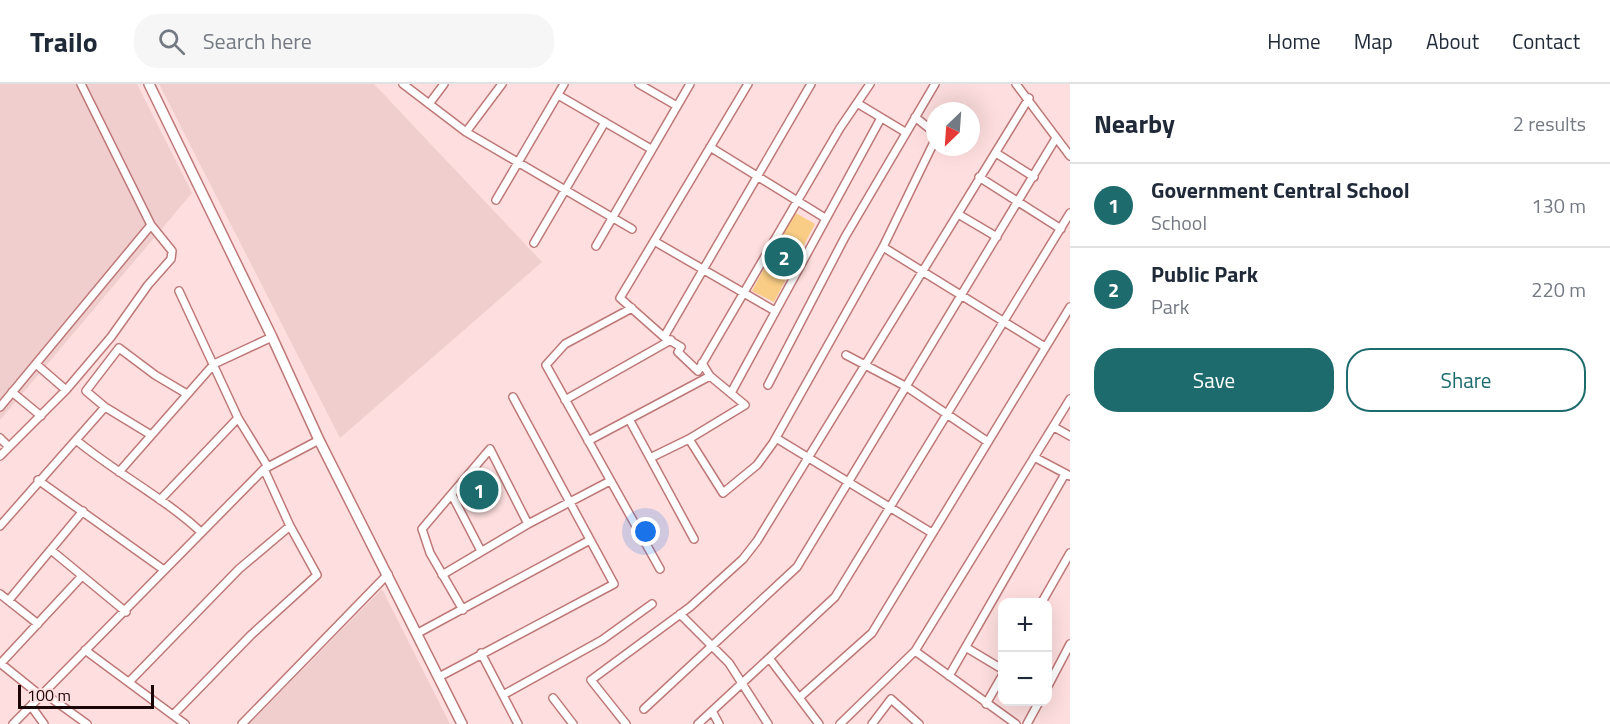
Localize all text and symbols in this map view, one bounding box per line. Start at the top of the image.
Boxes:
search box [134,14,554,68]
text: Trailo [30,20,98,63]
text: Search here [203,24,312,58]
icon: search [155,25,188,58]
text: Home [1267,25,1321,57]
text: Map [1354,25,1393,57]
text: About [1426,25,1479,57]
text: Contact [1512,25,1580,57]
north arrow [926,102,980,156]
text: Nearby [1094,104,1175,143]
text: 2 results [1513,108,1586,139]
text: Government Central School [1151,173,1410,207]
text: 1 [1108,190,1119,221]
text: 130 m [1531,190,1586,221]
text: School [1151,207,1207,238]
pin: 2 [764,234,804,279]
text: Public Park [1151,257,1258,291]
text: 2 [1108,274,1119,305]
text: 220 m [1531,274,1586,305]
text: Park [1151,291,1189,322]
button: Save [1094,348,1334,412]
button: Share [1346,348,1586,412]
pin: 1 [460,468,498,512]
your location [631,517,660,546]
map controls [998,598,1052,706]
button: + [998,598,1052,652]
button: − [998,652,1052,706]
scale bar [18,682,154,710]
text: 100 m [27,683,71,707]

